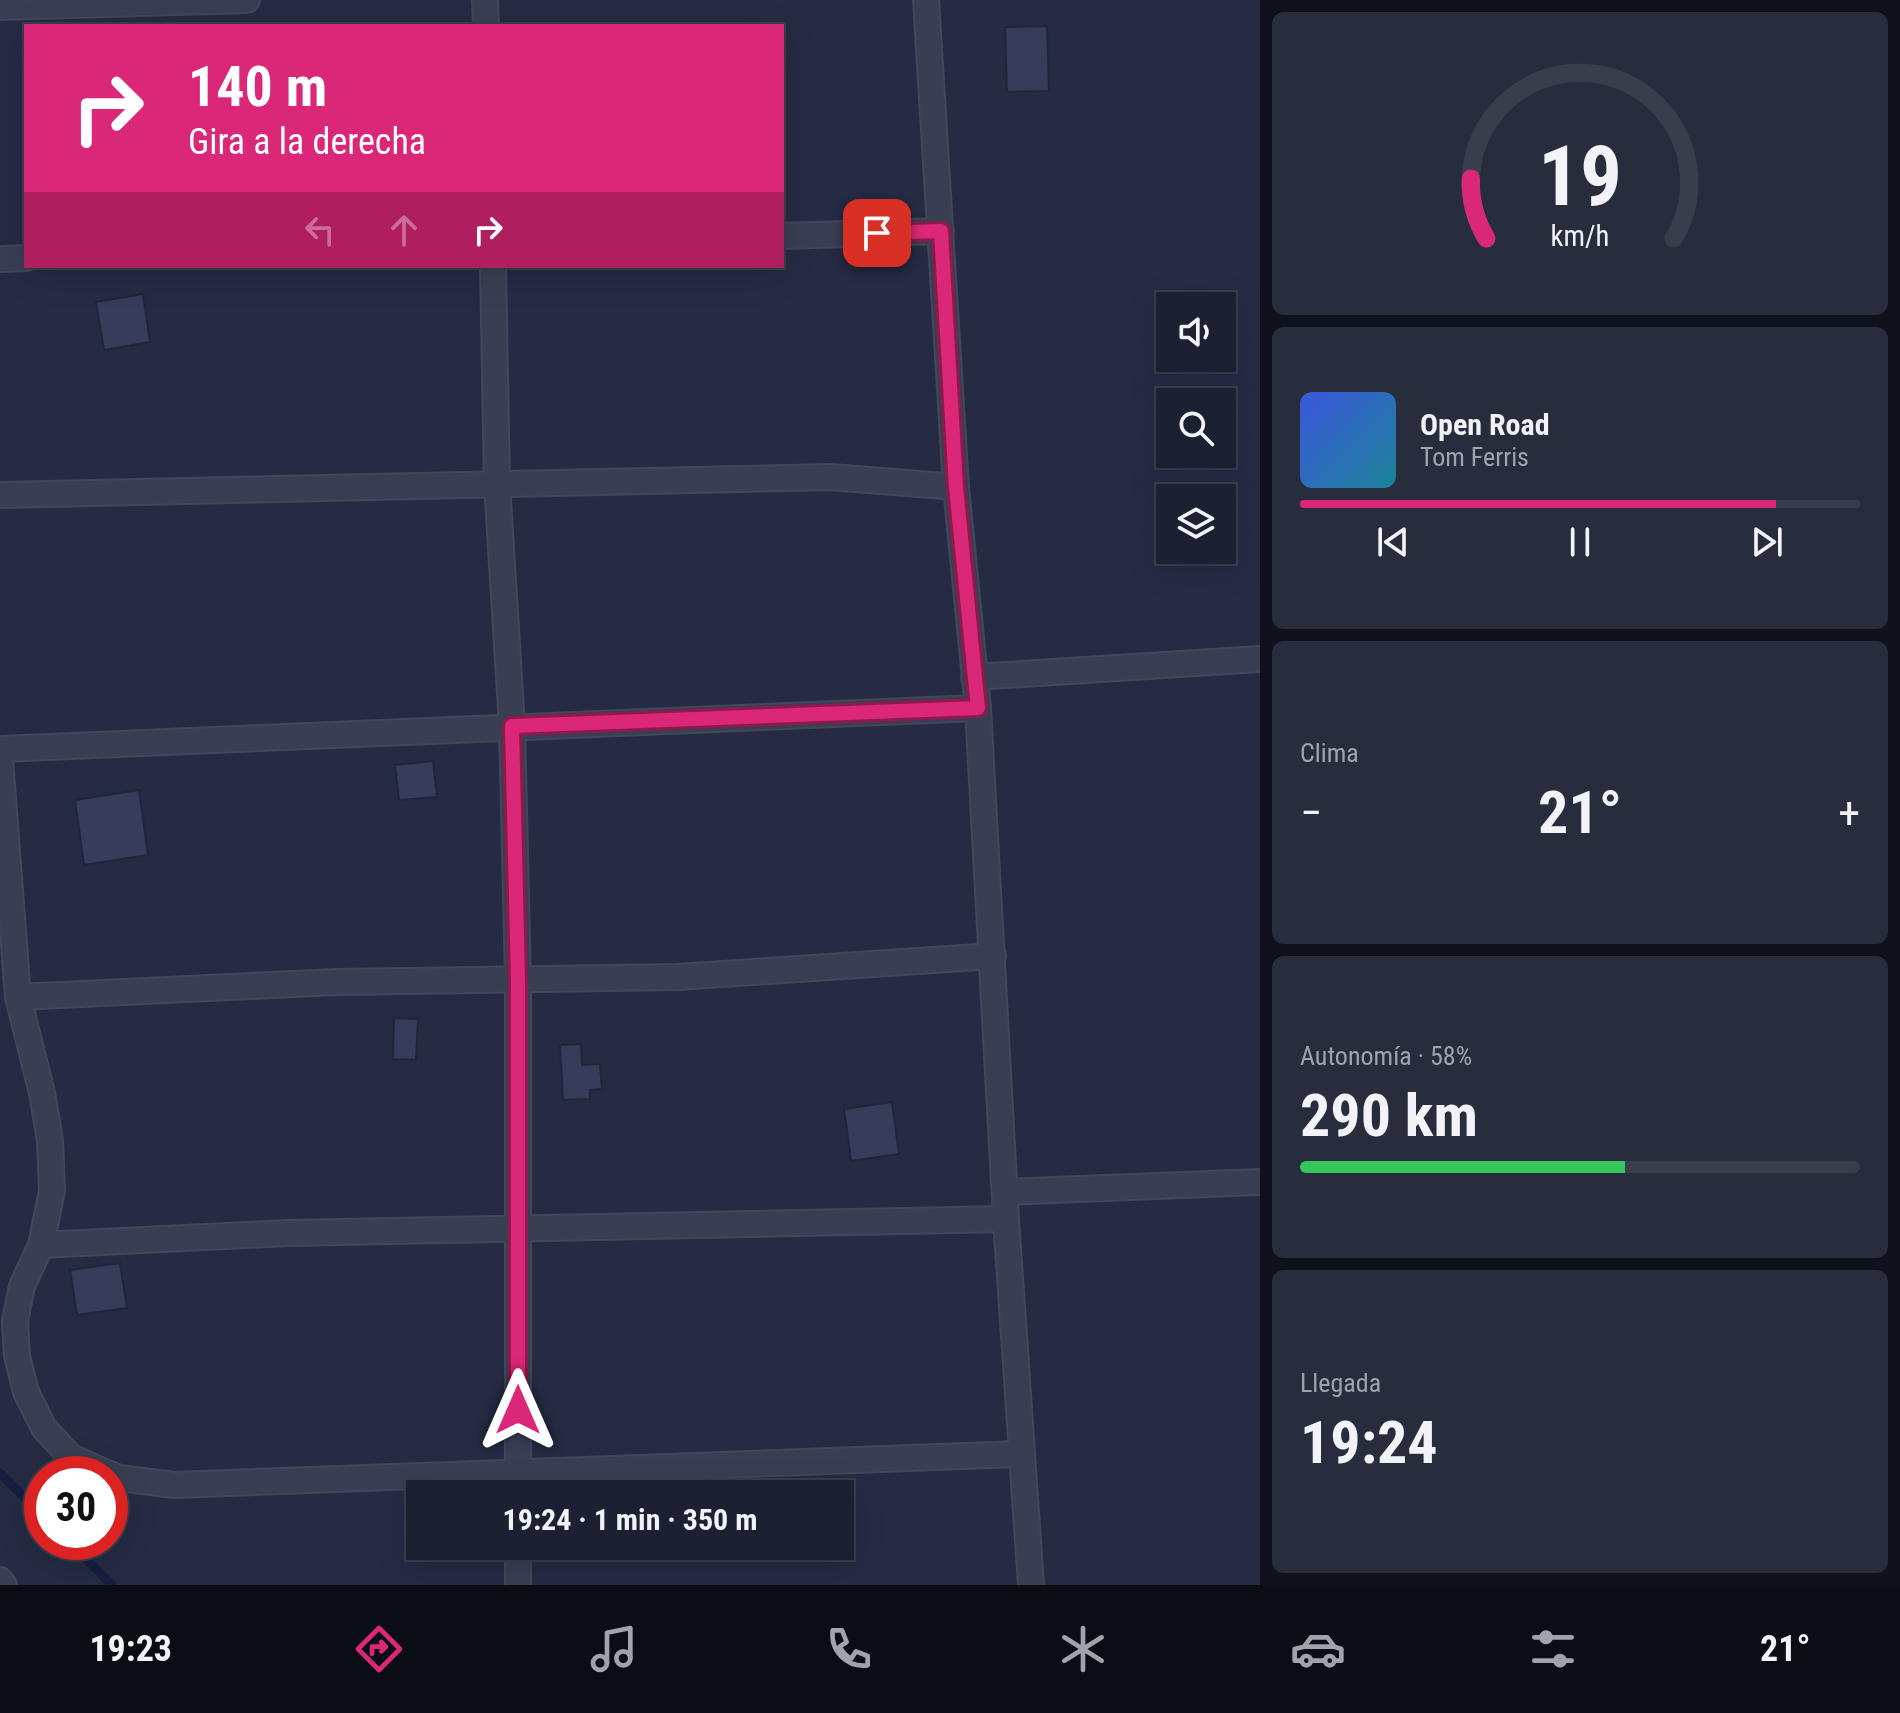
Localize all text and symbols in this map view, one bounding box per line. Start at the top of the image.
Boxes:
text: 140 m [188,54,327,120]
icon: right [56,56,160,160]
text: Gira a la derecha [188,121,426,163]
text: 19 [1538,128,1622,225]
pin [843,199,911,267]
icon: left [298,208,342,252]
icon: ahead [382,208,426,252]
icon: right [466,208,510,252]
icon: arrive [855,211,899,255]
text: km/h [1551,219,1609,253]
map controls [1156,292,1236,564]
button: sound [1156,292,1236,372]
button: search [1156,388,1236,468]
text: Open Road [1420,407,1550,442]
text: Tom Ferris [1420,442,1529,472]
button: layers [1156,484,1236,564]
icon: previous [1371,520,1415,564]
icon: pause [1558,520,1602,564]
icon: next [1745,520,1789,564]
text: Clima [1300,738,1359,768]
text: 21° [1538,777,1622,848]
text: − [1300,787,1322,839]
text: + [1838,787,1860,839]
text: Autonomía · 58% [1300,1041,1472,1071]
text: 290 km [1300,1080,1478,1151]
position arrow [476,1368,560,1452]
text: Llegada [1300,1368,1381,1398]
text: 19:24 [1300,1407,1438,1478]
speed limit sign: 30 [24,1456,128,1560]
text: 19:24 · 1 min · 350 m [503,1502,757,1537]
icon: directions [351,1621,407,1677]
icon: music [586,1621,642,1677]
icon: phone [821,1621,877,1677]
icon: climate [1055,1621,1111,1677]
icon: car [1290,1621,1346,1677]
icon: filters [1525,1621,1581,1677]
text: 19:23 [89,1628,172,1670]
text: 21° [1760,1628,1810,1670]

